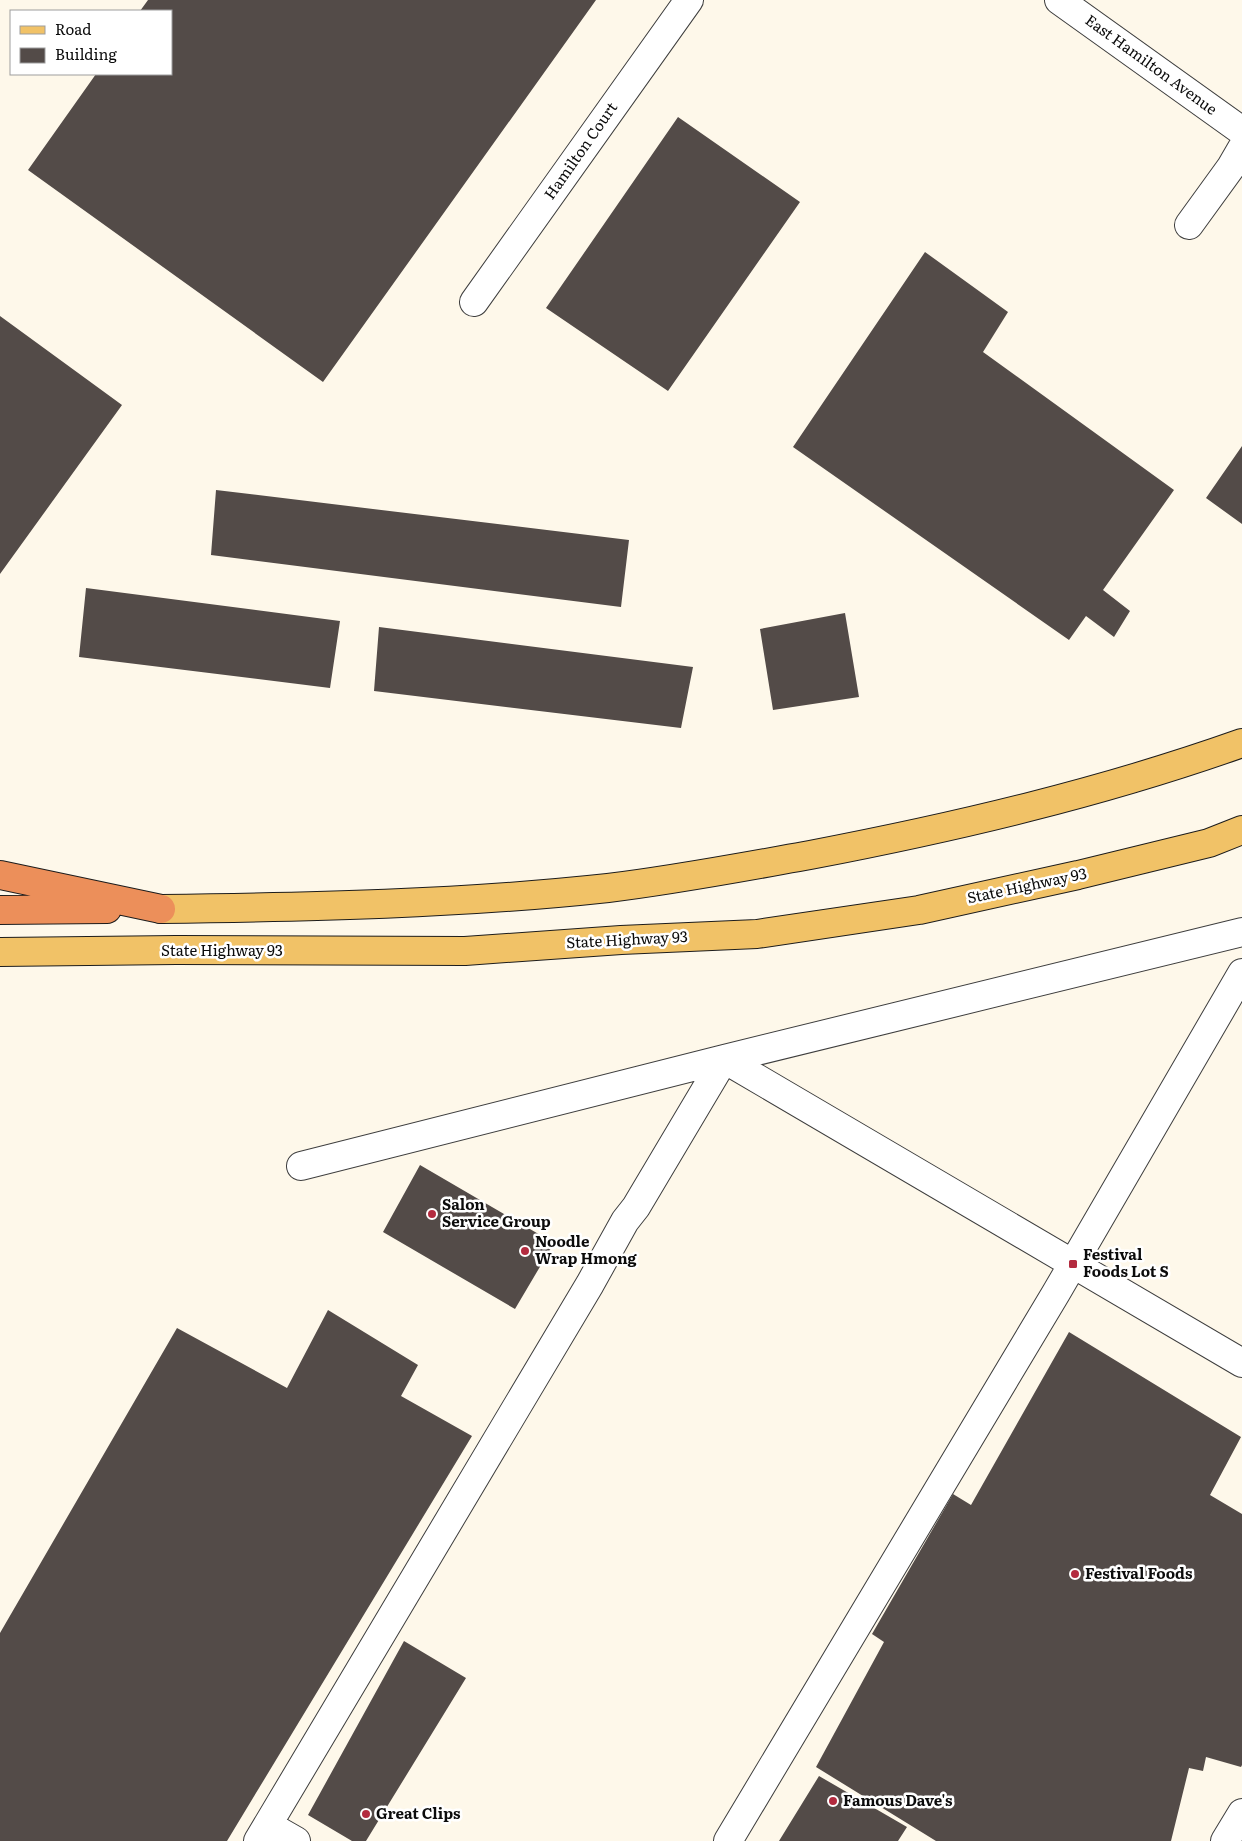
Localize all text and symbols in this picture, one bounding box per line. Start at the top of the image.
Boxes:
street label: East Hamilton Avenue [1081,8,1223,120]
legend [10,10,172,75]
text: Road [55,17,91,40]
text: Building [55,42,117,65]
street label: Hamilton Court [538,97,622,204]
street label: State Highway 93 [965,861,1089,908]
street label: State Highway 93 [565,924,688,953]
street label: State Highway 93 [161,938,283,961]
place label: Salon Service Group [442,1192,551,1232]
marker: Salon Service Group [426,1208,438,1220]
place label: Noodle Wrap Hmong [535,1229,638,1269]
place label: Festival Foods Lot S [1083,1242,1169,1282]
marker: Noodle Wrap Hmong [519,1245,531,1257]
marker: Festival Foods Lot S [1067,1258,1079,1270]
place label: Festival Foods [1085,1561,1193,1584]
marker: Festival Foods [1069,1568,1081,1580]
place label: Famous Dave's [843,1788,953,1811]
marker: Famous Dave's [827,1795,839,1807]
place label: Great Clips [376,1801,461,1824]
marker: Great Clips [360,1808,372,1820]

